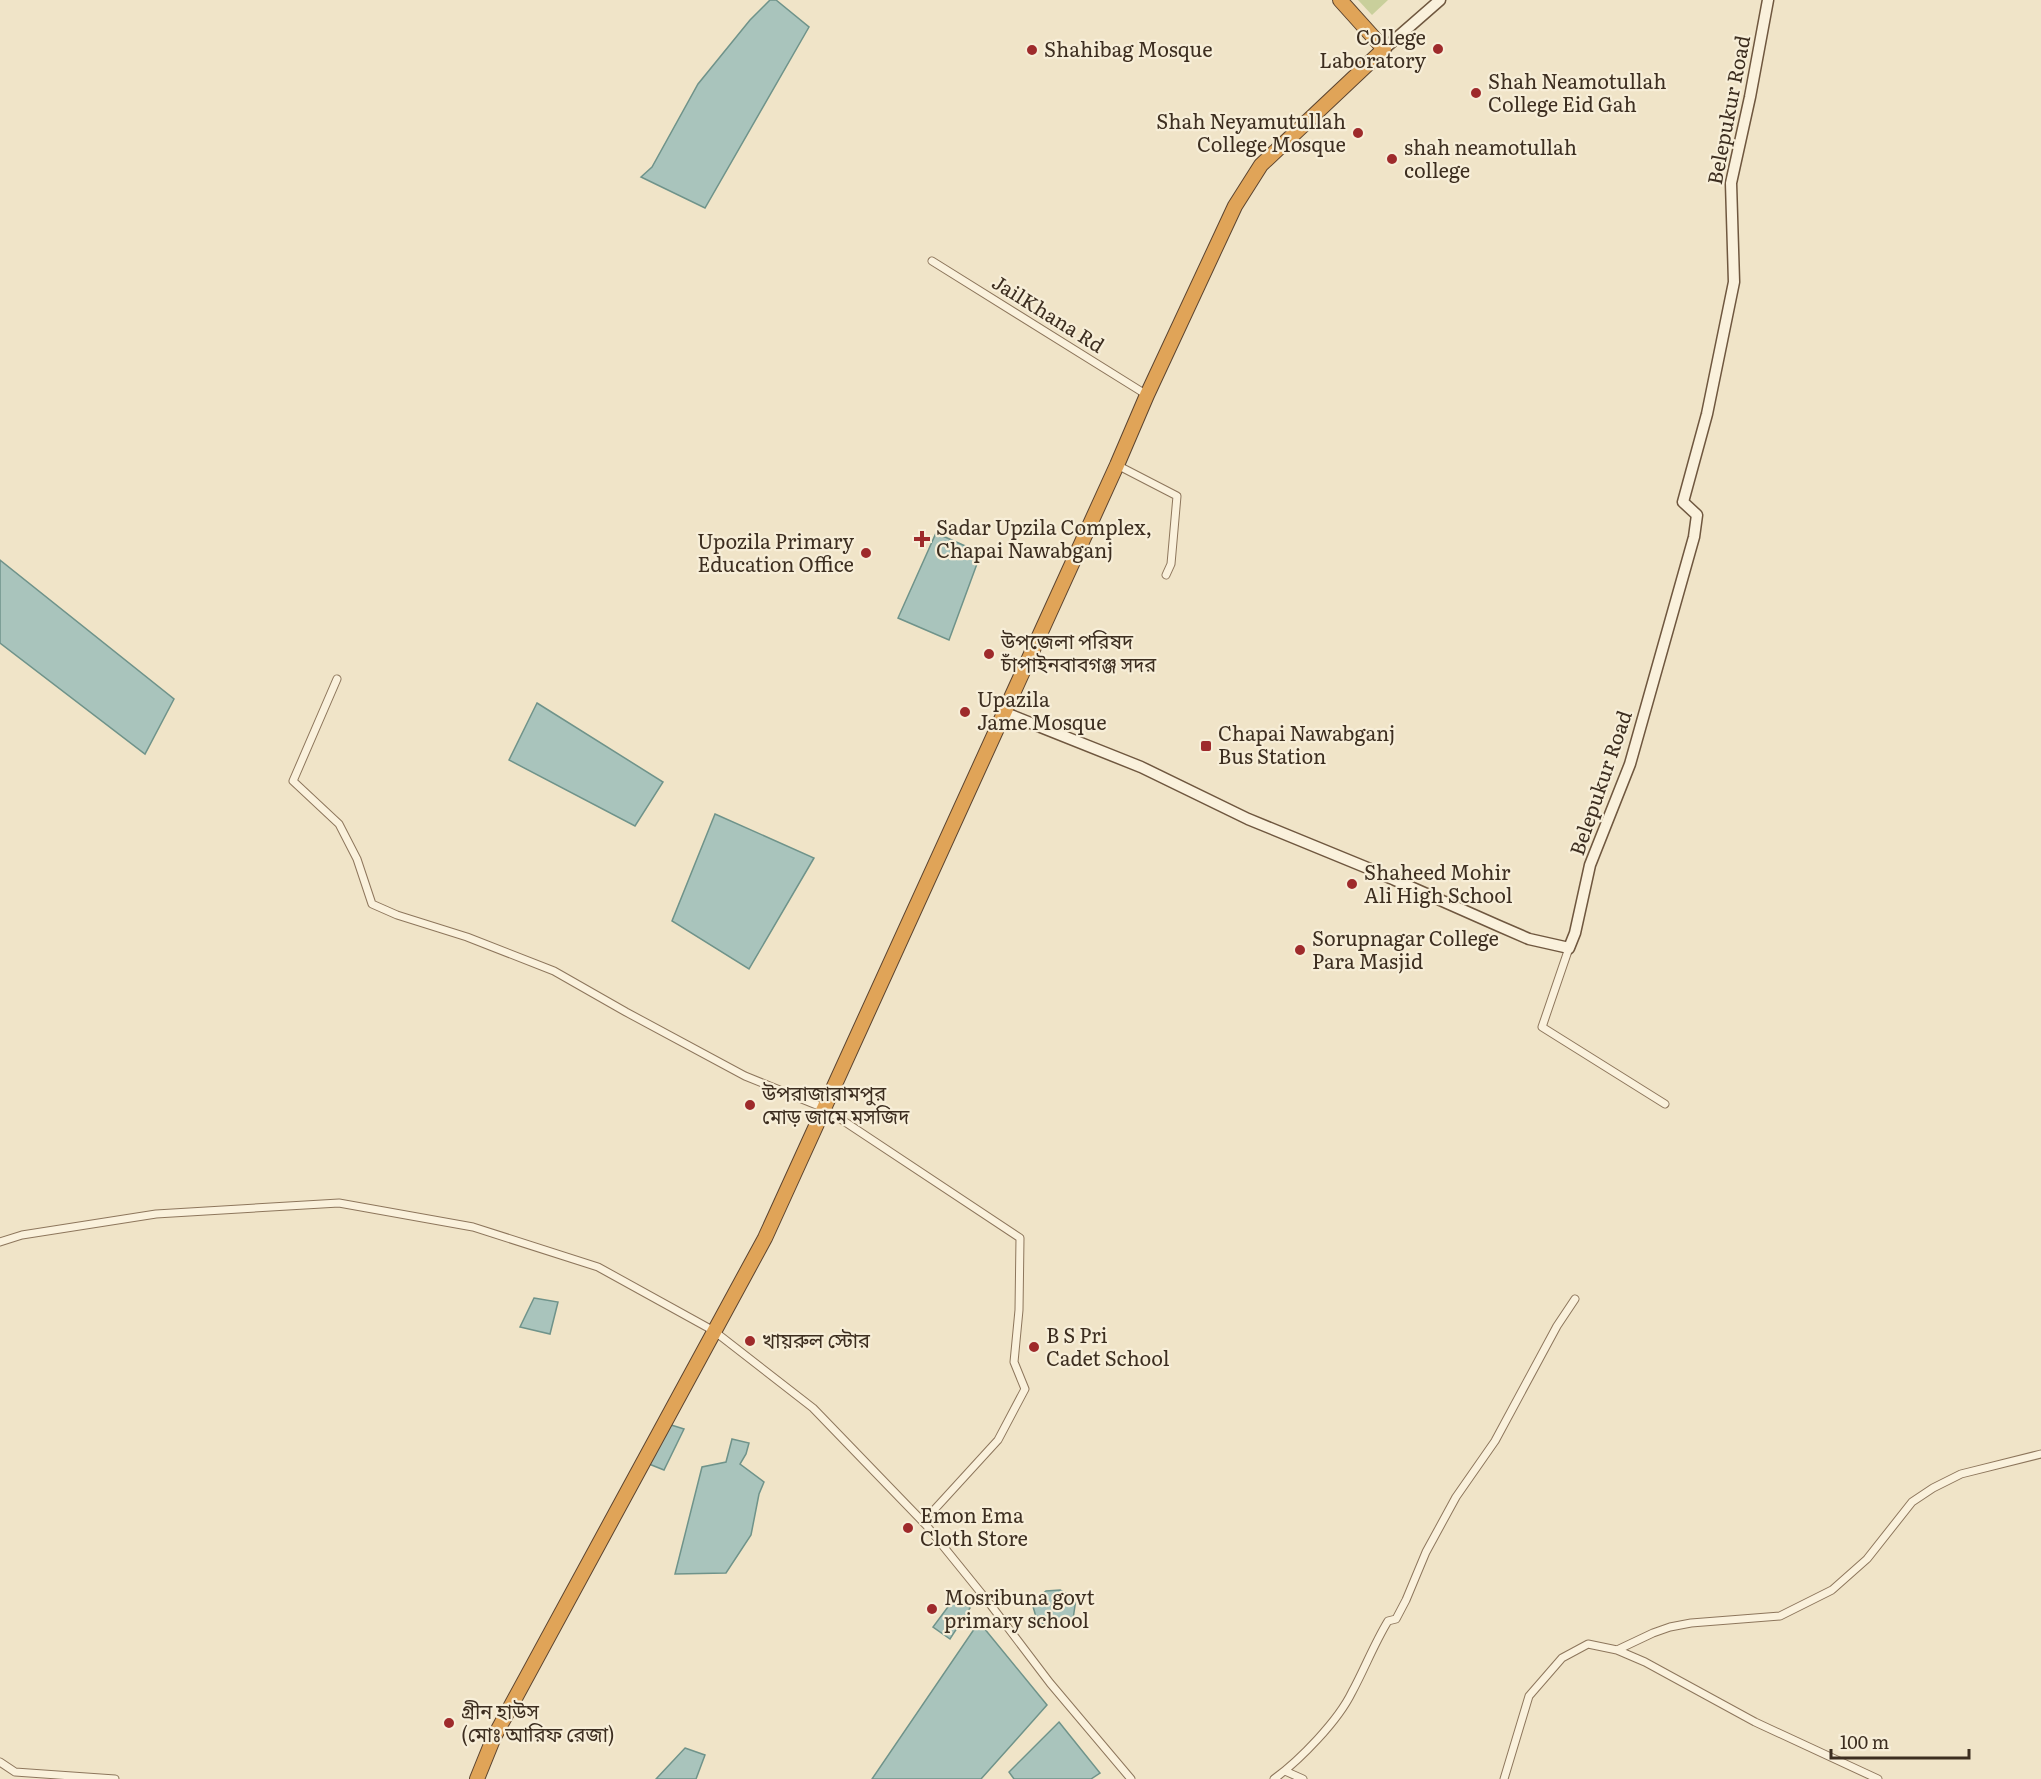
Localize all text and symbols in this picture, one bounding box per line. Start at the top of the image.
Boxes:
place label: College Laboratory [1319,21,1426,74]
street label: Belepukur Road [1698,32,1756,187]
place label: Shahibag Mosque [1044,33,1213,63]
marker: College Laboratory [1431,42,1445,56]
marker: Shahibag Mosque [1025,43,1039,57]
place label: Shah Neamotullah College Eid Gah [1488,65,1667,118]
marker: Shah Neamotullah College Eid Gah [1469,86,1483,100]
place label: Shah Neyamutullah College Mosque [1156,105,1346,158]
marker: Shah Neyamutullah College Mosque [1351,126,1365,140]
place label: shah neamotullah college [1404,131,1577,184]
marker: shah neamotullah college [1385,152,1399,166]
street label: JailKhana Rd [987,266,1111,359]
place label: Sadar Upzila Complex, Chapai Nawabganj [936,511,1152,564]
place label: Upozila Primary Education Office [697,525,854,578]
marker: Sadar Upzila Complex, Chapai Nawabganj [913,530,931,548]
marker: Upozila Primary Education Office [859,546,873,560]
place label: উপজেলা পরিষদ চাঁপাইনবাবগঞ্জ সদর [1000,625,1157,678]
marker: উপজেলা পরিষদ চাঁপাইনবাবগঞ্জ সদর [982,647,996,661]
place label: Upazila Jame Mosque [977,683,1107,736]
marker: Upazila Jame Mosque [958,705,972,719]
street label: Belepukur Road [1560,706,1638,859]
place label: Chapai Nawabganj Bus Station [1218,717,1395,770]
marker: Chapai Nawabganj Bus Station [1199,739,1213,753]
place label: Shaheed Mohir Ali High School [1364,856,1513,909]
marker: Shaheed Mohir Ali High School [1345,877,1359,891]
place label: Sorupnagar College Para Masjid [1312,922,1499,975]
marker: Sorupnagar College Para Masjid [1293,943,1307,957]
place label: উপরাজারামপুর মোড় জামে মসজিদ [761,1077,910,1130]
marker: উপরাজারামপুর মোড় জামে মসজিদ [743,1098,757,1112]
place label: B S Pri Cadet School [1046,1319,1170,1372]
place label: খায়রুল স্টোর [762,1324,871,1354]
marker: খায়রুল স্টোর [743,1334,757,1348]
marker: B S Pri Cadet School [1027,1340,1041,1354]
place label: Emon Ema Cloth Store [920,1499,1028,1552]
marker: Emon Ema Cloth Store [901,1521,915,1535]
place label: Mosribuna govt primary school [944,1581,1095,1634]
marker: Mosribuna govt primary school [925,1602,939,1616]
place label: গ্রীন হাউস (মোঃ আরিফ রেজা) [461,1695,615,1748]
marker: গ্রীন হাউস (মোঃ আরিফ রেজা) [442,1716,456,1730]
scale bar [1831,1722,1969,1760]
text: 100 m [1840,1728,1889,1755]

